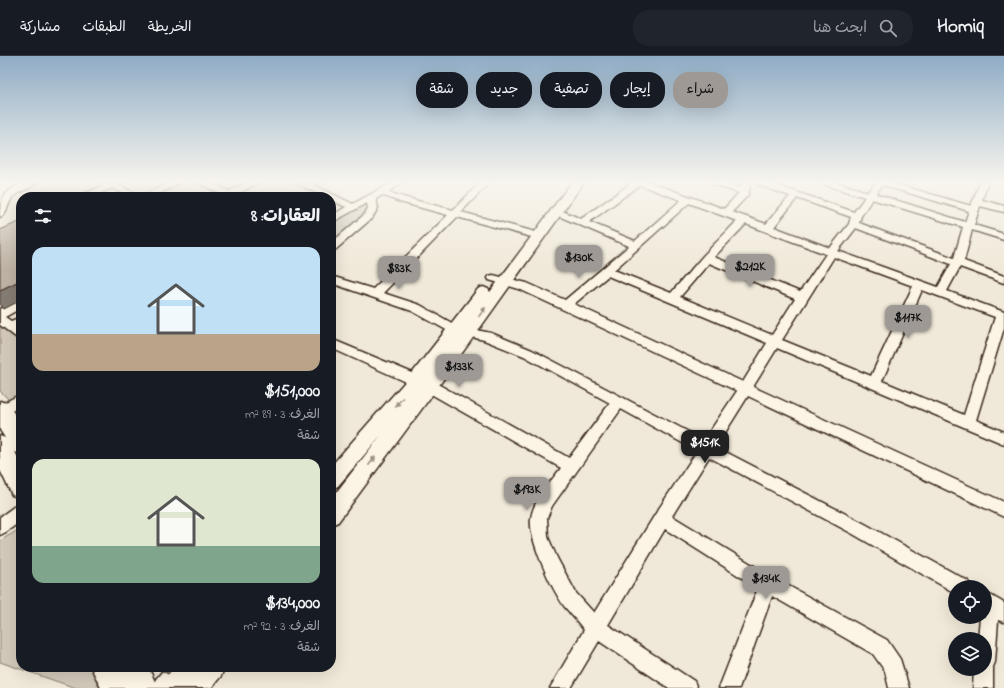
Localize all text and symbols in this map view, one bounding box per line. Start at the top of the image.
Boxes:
search box [633,10,913,46]
text: Homiq [937,14,984,41]
text: مشاركة [20,17,60,38]
text: الطبقات [82,17,126,38]
text: الخريطة [148,17,191,38]
text: ابحث هنا [813,17,867,39]
icon: search [877,17,899,39]
chip: شقة [416,72,468,108]
chip: جديد [476,72,532,108]
chip: تصفية [540,72,602,108]
chip: إيجار [610,72,665,108]
chip: شراء [673,72,728,108]
text: العقارات: 8 [251,204,320,229]
icon: filters [32,205,54,227]
pin: $130K [551,245,607,279]
text: $130K [564,248,594,267]
pin: $212K [722,254,778,288]
pin: $83K [375,256,423,290]
text: $212K [734,257,766,276]
text: $83K [387,259,411,278]
icon: home [140,273,212,345]
pin: $117K [880,305,936,339]
one-way arrow [478,307,486,317]
text: $117K [894,308,922,327]
pin: $133K [431,354,487,388]
text: $133K [444,357,474,376]
text: $151,000 [264,379,320,404]
one-way arrow [394,396,403,407]
text: الغرف: 3 · 89 m² [245,405,320,424]
text: شقة [297,426,320,445]
pin: $151K [677,430,733,464]
text: $151K [690,433,720,452]
one-way arrow [368,456,376,467]
pin: $193K [499,477,555,511]
text: $193K [513,480,541,499]
icon: home [140,485,212,557]
pin: $134K [738,566,794,600]
text: $134K [751,569,781,588]
map controls [948,580,992,676]
button: locate [948,580,992,624]
text: $134,000 [265,591,320,616]
text: الغرف: 3 · 92 m² [243,617,320,636]
button: layers [948,632,992,676]
text: شقة [297,638,320,657]

